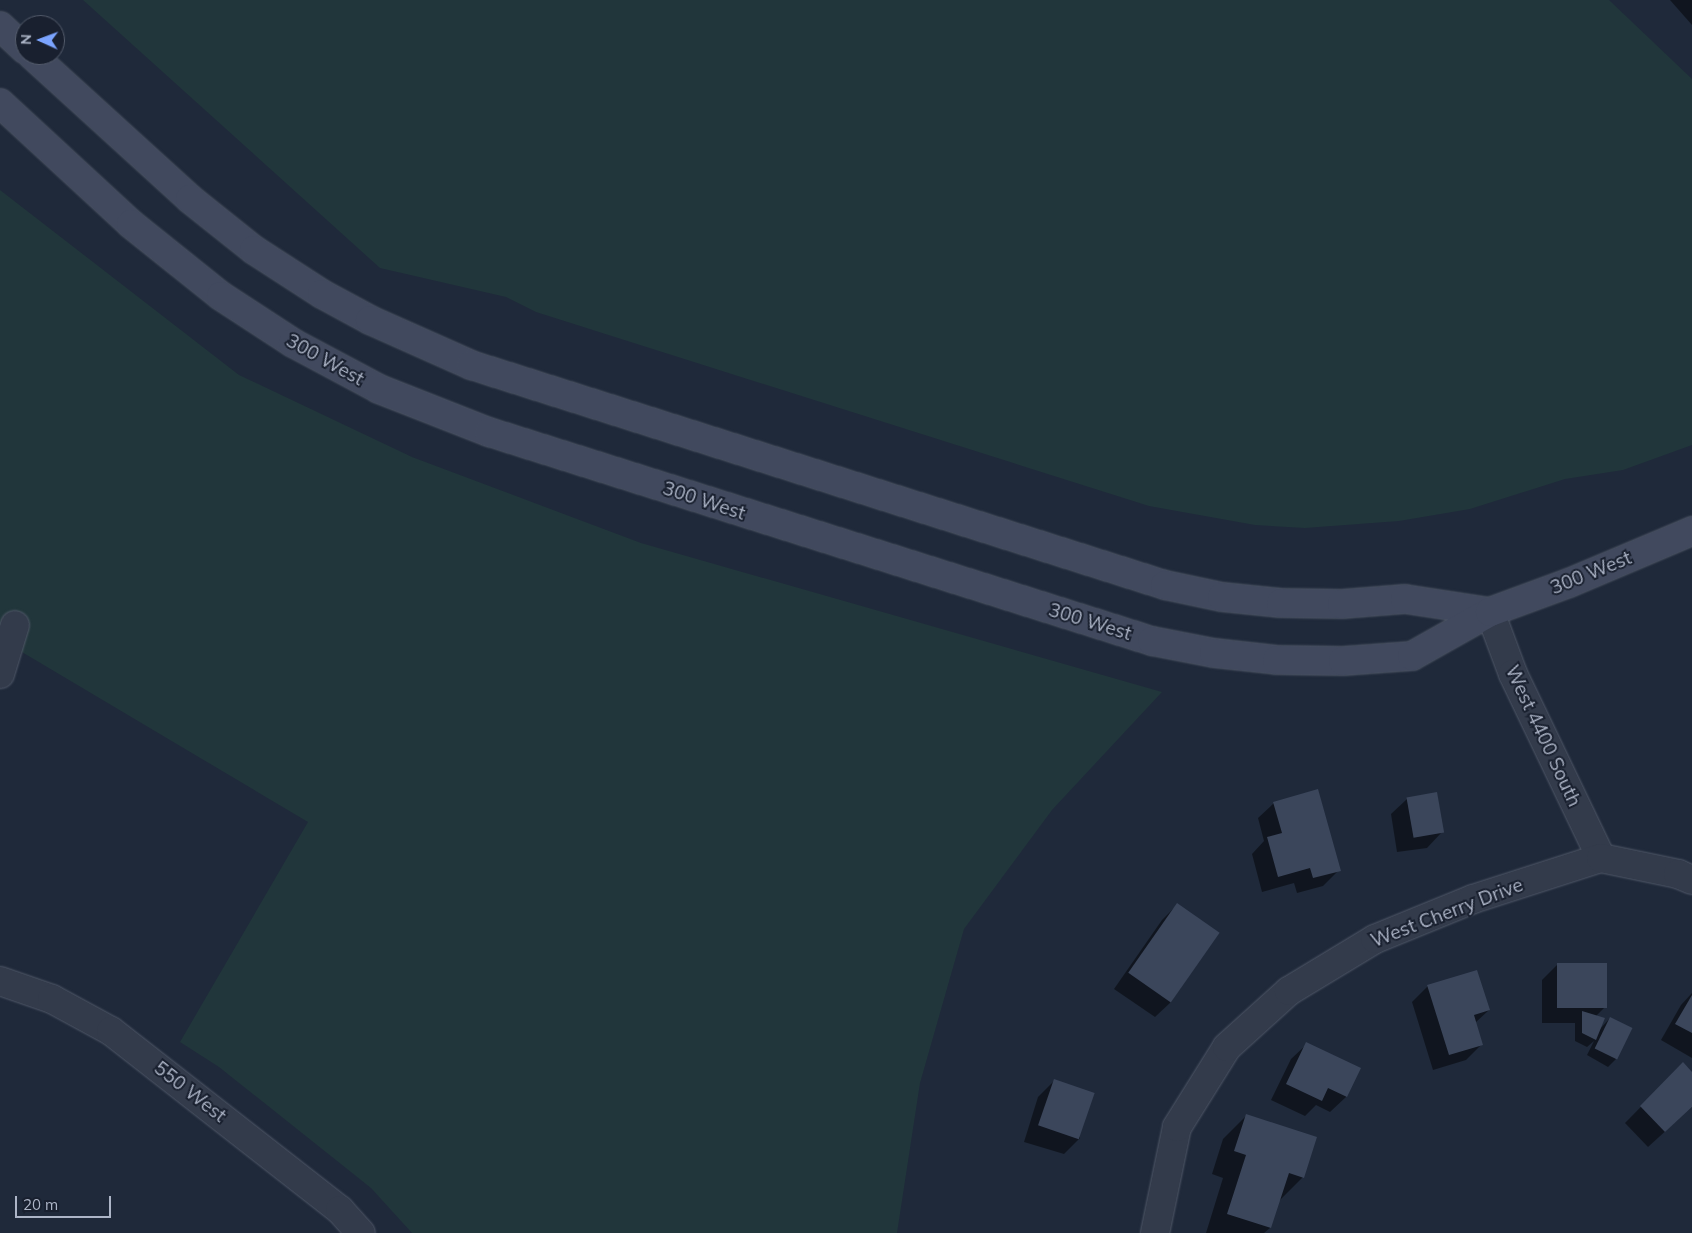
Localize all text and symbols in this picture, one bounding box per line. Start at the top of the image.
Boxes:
north arrow [15,15,65,65]
text: N [17,34,35,45]
street label: 300 West [282,329,368,391]
street label: 300 West [660,477,748,525]
street label: 300 West [1547,546,1635,600]
street label: 300 West [1046,599,1134,645]
street label: West 4400 South [1500,662,1586,810]
street label: West Cherry Drive [1368,873,1526,953]
street label: 550 West [149,1057,231,1127]
scale bar [18,1186,114,1218]
text: 20 m [23,1195,58,1214]

